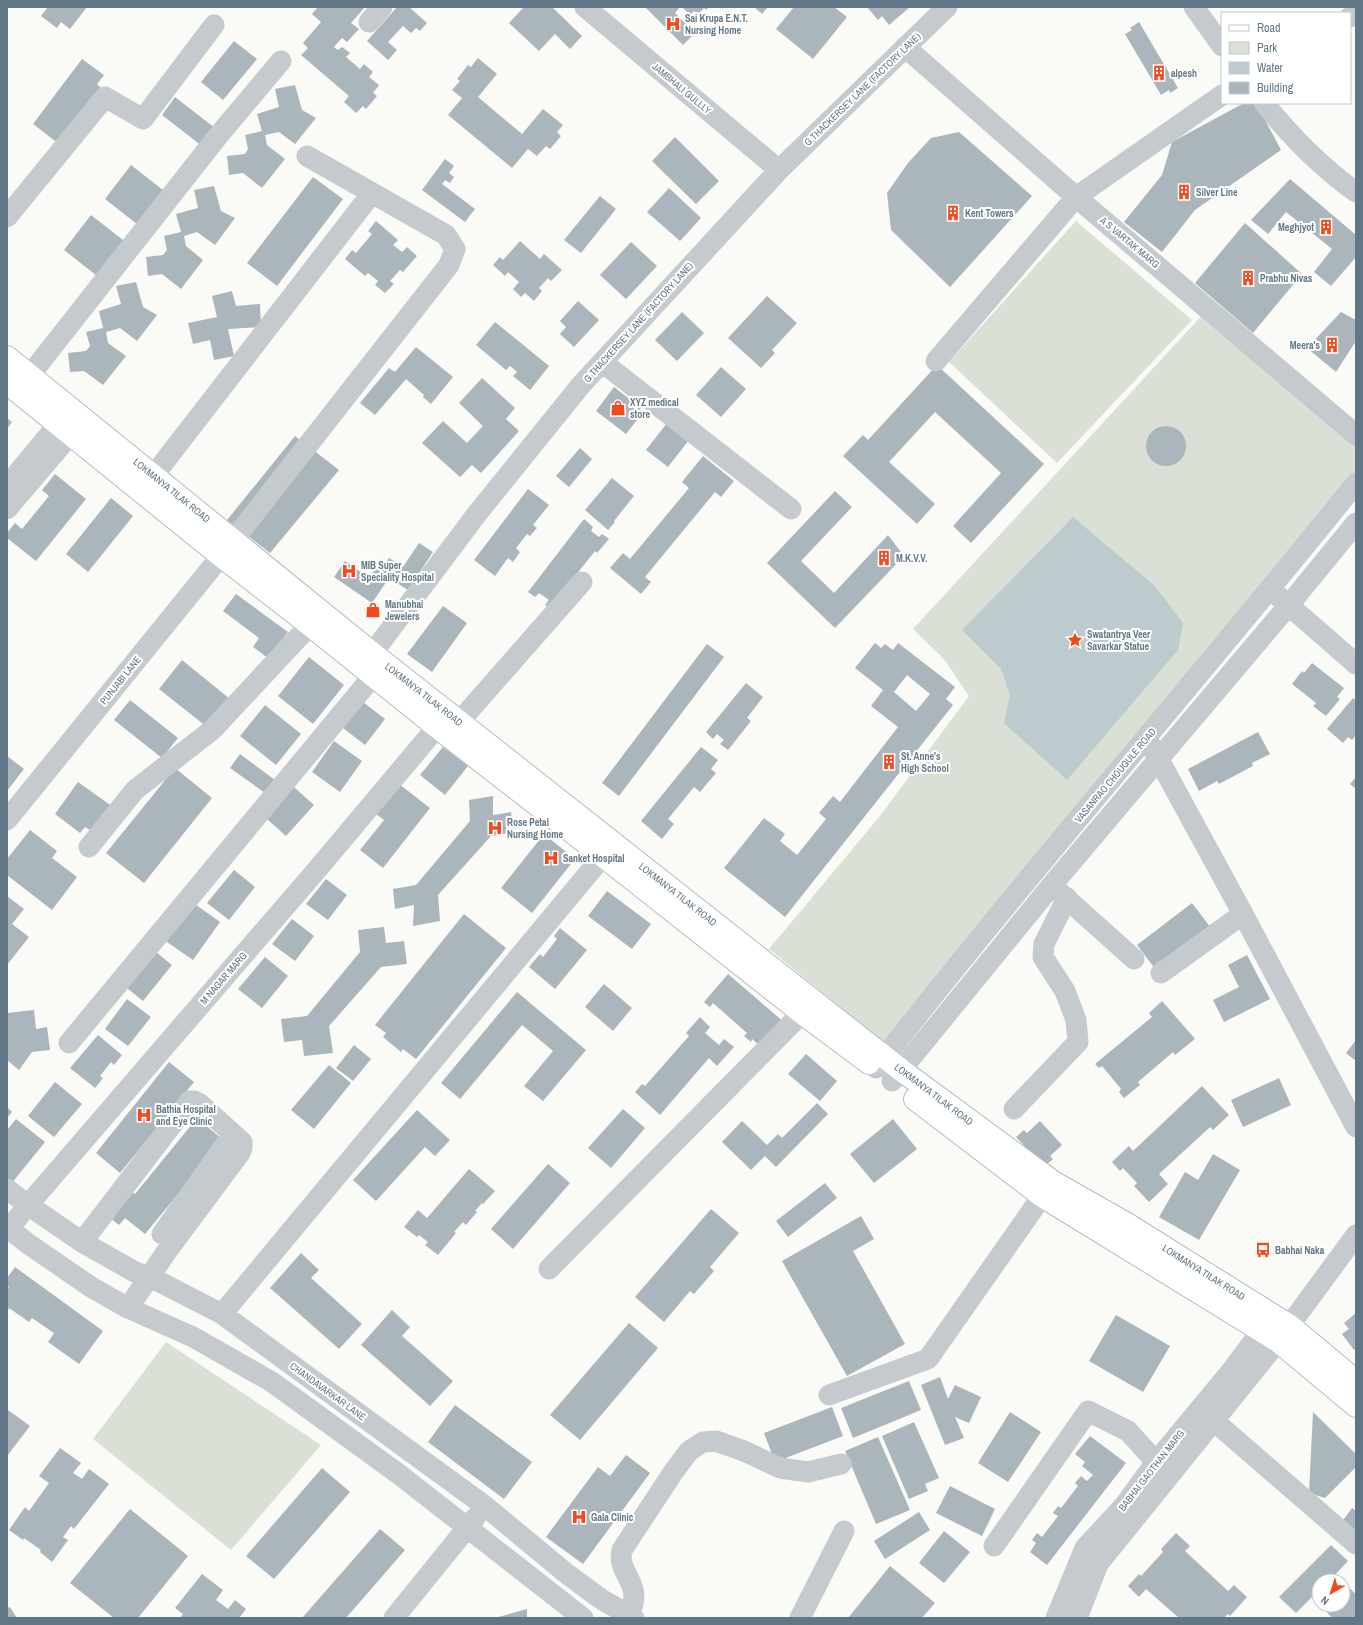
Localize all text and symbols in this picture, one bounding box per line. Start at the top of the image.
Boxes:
place label: Sai Krupa E.N.T. Nursing Home [685,12,748,37]
legend [1221,12,1351,104]
hospital icon: Sai Krupa E.N.T. Nursing Home [664,15,682,33]
text: Road [1257,20,1281,36]
street label: G THACKERSEY LANE (FACTORY LANE) [801,30,924,149]
text: Park [1257,40,1277,56]
street label: JAMBHALI GULLLY [649,60,714,117]
text: Water [1257,60,1284,76]
building icon: alpesh [1150,64,1168,82]
place label: alpesh [1171,67,1197,80]
text: Building [1257,80,1294,96]
building icon: Silver Line [1175,183,1193,201]
place label: Silver Line [1196,186,1238,199]
building icon: Kent Towers [944,204,962,222]
place label: Kent Towers [965,207,1014,220]
street label: A S VARTAK MARG [1097,213,1162,271]
building icon: Meghjyot [1317,218,1335,236]
place label: Meghjyot [1278,221,1314,234]
street label: G THACKERSEY LANE (FACTORY LANE) [581,259,696,385]
building icon: Prabhu Nivas [1239,269,1257,287]
place label: Prabhu Nivas [1260,272,1313,285]
building icon: Meera's [1323,336,1341,354]
place label: Meera's [1290,339,1320,352]
place label: XYZ medical store [630,396,679,421]
shop icon: XYZ medical store [609,399,627,417]
street label: LOKMANYA TILAK ROAD [131,455,213,526]
building icon: M.K.V.V. [875,549,893,567]
place label: M.K.V.V. [896,552,927,565]
place label: MIB Super Speciality Hospital [361,559,434,584]
hospital icon: MIB Super Speciality Hospital [340,562,358,580]
place label: Manubhai Jewelers [385,598,423,623]
shop icon: Manubhai Jewelers [364,601,382,619]
place label: Swatantrya Veer Savarkar Statue [1087,628,1151,653]
place icon: Swatantrya Veer Savarkar Statue [1066,631,1084,649]
street label: PUNJABI LANE [97,654,144,707]
street label: LOKMANYA TILAK ROAD [382,660,465,729]
street label: VASANRAO CHOUGULE ROAD [1072,725,1159,825]
place label: St. Anne's High School [901,750,949,775]
building icon: St. Anne's High School [880,753,898,771]
place label: Rose Petal Nursing Home [507,816,563,841]
hospital icon: Rose Petal Nursing Home [486,819,504,837]
hospital icon: Sanket Hospital [542,849,560,867]
place label: Sanket Hospital [563,852,625,865]
street label: LOKMANYA TILAK ROAD [636,860,719,929]
street label: M NAGAR MARG [197,949,250,1007]
street label: LOKMANYA TILAK ROAD [892,1060,976,1128]
place label: Bathia Hospital and Eye Clinic [156,1103,216,1128]
hospital icon: Bathia Hospital and Eye Clinic [135,1106,153,1124]
bus stop icon: Babhai Naka [1254,1241,1272,1259]
street label: LOKMANYA TILAK ROAD [1160,1242,1248,1303]
place label: Babhai Naka [1275,1244,1325,1257]
street label: CHANDAVARKAR LANE [287,1359,368,1423]
street label: BABHAI GAOTHAN MARG [1116,1427,1187,1514]
hospital icon: Gala Clinic [570,1508,588,1526]
place label: Gala Clinic [591,1511,634,1524]
north arrow [1311,1573,1351,1613]
text: N [1318,1593,1332,1608]

